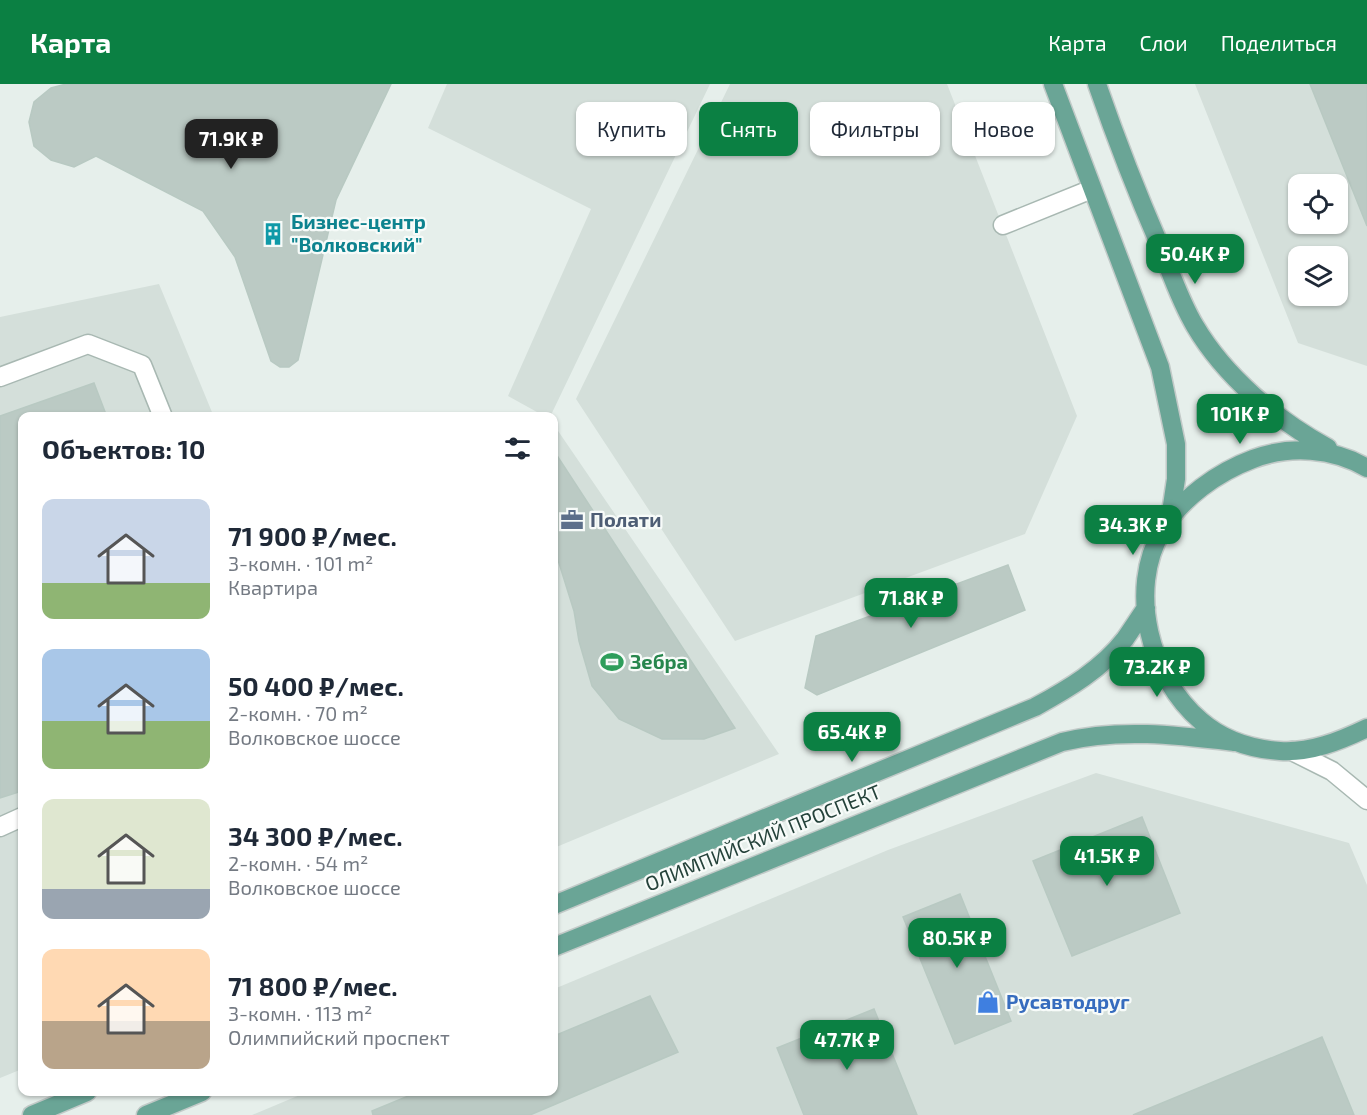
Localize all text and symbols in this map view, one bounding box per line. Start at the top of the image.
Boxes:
text: Карта [30,25,111,59]
text: Карта [1048,30,1107,55]
text: Слои [1140,30,1188,55]
text: Поделиться [1221,30,1337,55]
chip: Купить [576,102,687,156]
chip: Снять [699,102,798,156]
chip: Фильтры [810,102,940,156]
chip: Новое [952,102,1055,156]
pin: 71.9K ₽ [176,119,286,170]
text: 71.9K ₽ [199,126,263,150]
map controls [1288,174,1348,306]
button: locate [1288,174,1348,234]
place label: Бизнес-центр "Волковский" [291,209,426,256]
building icon: Бизнес-центр "Волковский" [260,221,286,247]
pin: 50.4K ₽ [1140,234,1250,285]
text: 50.4K ₽ [1160,241,1230,265]
button: layers [1288,246,1348,306]
pin: 101K ₽ [1191,394,1289,445]
text: 101K ₽ [1211,401,1269,425]
icon: filters [501,432,534,465]
text: Объектов: 10 [42,433,205,464]
pin: 34.3K ₽ [1078,505,1188,556]
office icon: Полати [559,507,585,533]
place label: Полати [590,507,661,531]
text: 34.3K ₽ [1099,512,1167,536]
text: 71 900 ₽/мес. [228,520,397,551]
icon: home [90,523,162,595]
text: 3-комн. · 101 m² [228,551,373,575]
text: Квартира [228,575,318,599]
pin: 71.8K ₽ [856,578,966,629]
text: 71.8K ₽ [878,585,944,609]
pin: 73.2K ₽ [1102,647,1212,698]
sports icon: Зебра [599,649,625,675]
place label: Зебра [630,649,688,673]
text: 73.2K ₽ [1123,654,1191,678]
text: 50 400 ₽/мес. [228,670,404,701]
icon: home [90,673,162,745]
text: 2-комн. · 70 m² [228,701,368,725]
pin: 65.4K ₽ [797,712,907,763]
text: 65.4K ₽ [818,719,887,743]
text: Волковское шоссе [228,725,401,749]
street label: ОЛИМПИЙСКИЙ ПРОСПЕКТ [641,779,884,895]
text: 34 300 ₽/мес. [228,820,403,851]
icon: home [90,823,162,895]
pin: 41.5K ₽ [1052,836,1162,887]
text: 41.5K ₽ [1074,843,1140,867]
text: 2-комн. · 54 m² [228,851,368,875]
text: Волковское шоссе [228,875,401,899]
pin: 80.5K ₽ [902,918,1012,969]
text: 80.5K ₽ [922,925,992,949]
text: 71 800 ₽/мес. [228,970,398,1001]
icon: home [90,973,162,1045]
shop icon: Русавтодруг [975,989,1001,1015]
place label: Русавтодруг [1006,989,1130,1013]
text: 3-комн. · 113 m² [228,1001,372,1025]
pin: 47.7K ₽ [792,1020,902,1071]
text: Олимпийский проспект [228,1025,450,1049]
text: 47.7K ₽ [814,1027,880,1051]

